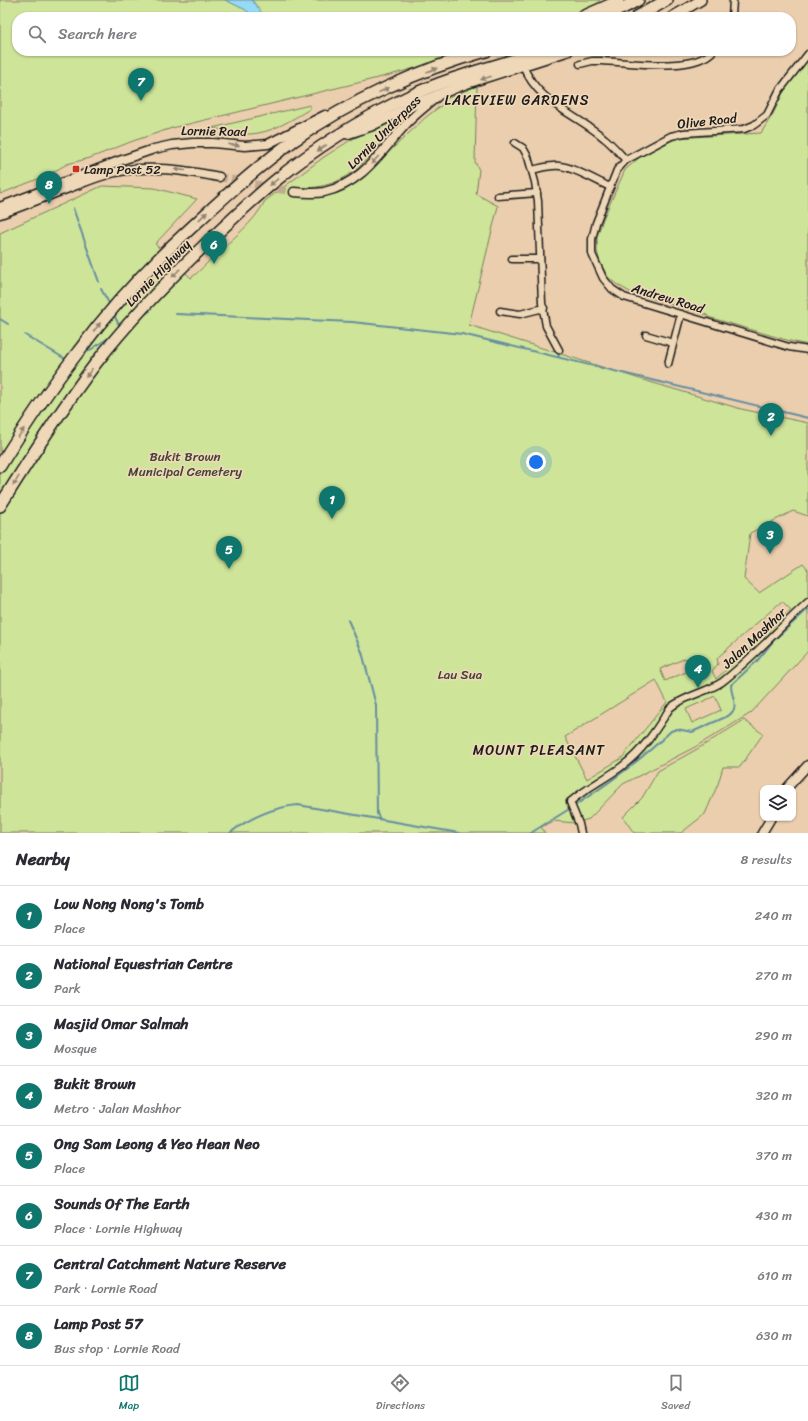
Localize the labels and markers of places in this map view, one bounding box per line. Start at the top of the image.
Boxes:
pin: 7 [128,68,154,101]
place label: Lamp Post 52 [84,158,161,181]
marker: Lamp Post 52 [71,164,81,174]
pin: 8 [36,171,62,204]
pin: 6 [201,231,227,264]
pin: 2 [758,403,784,436]
pin: 1 [319,486,345,519]
pin: 3 [757,521,783,554]
pin: 5 [216,536,242,569]
pin: 4 [685,655,711,688]

